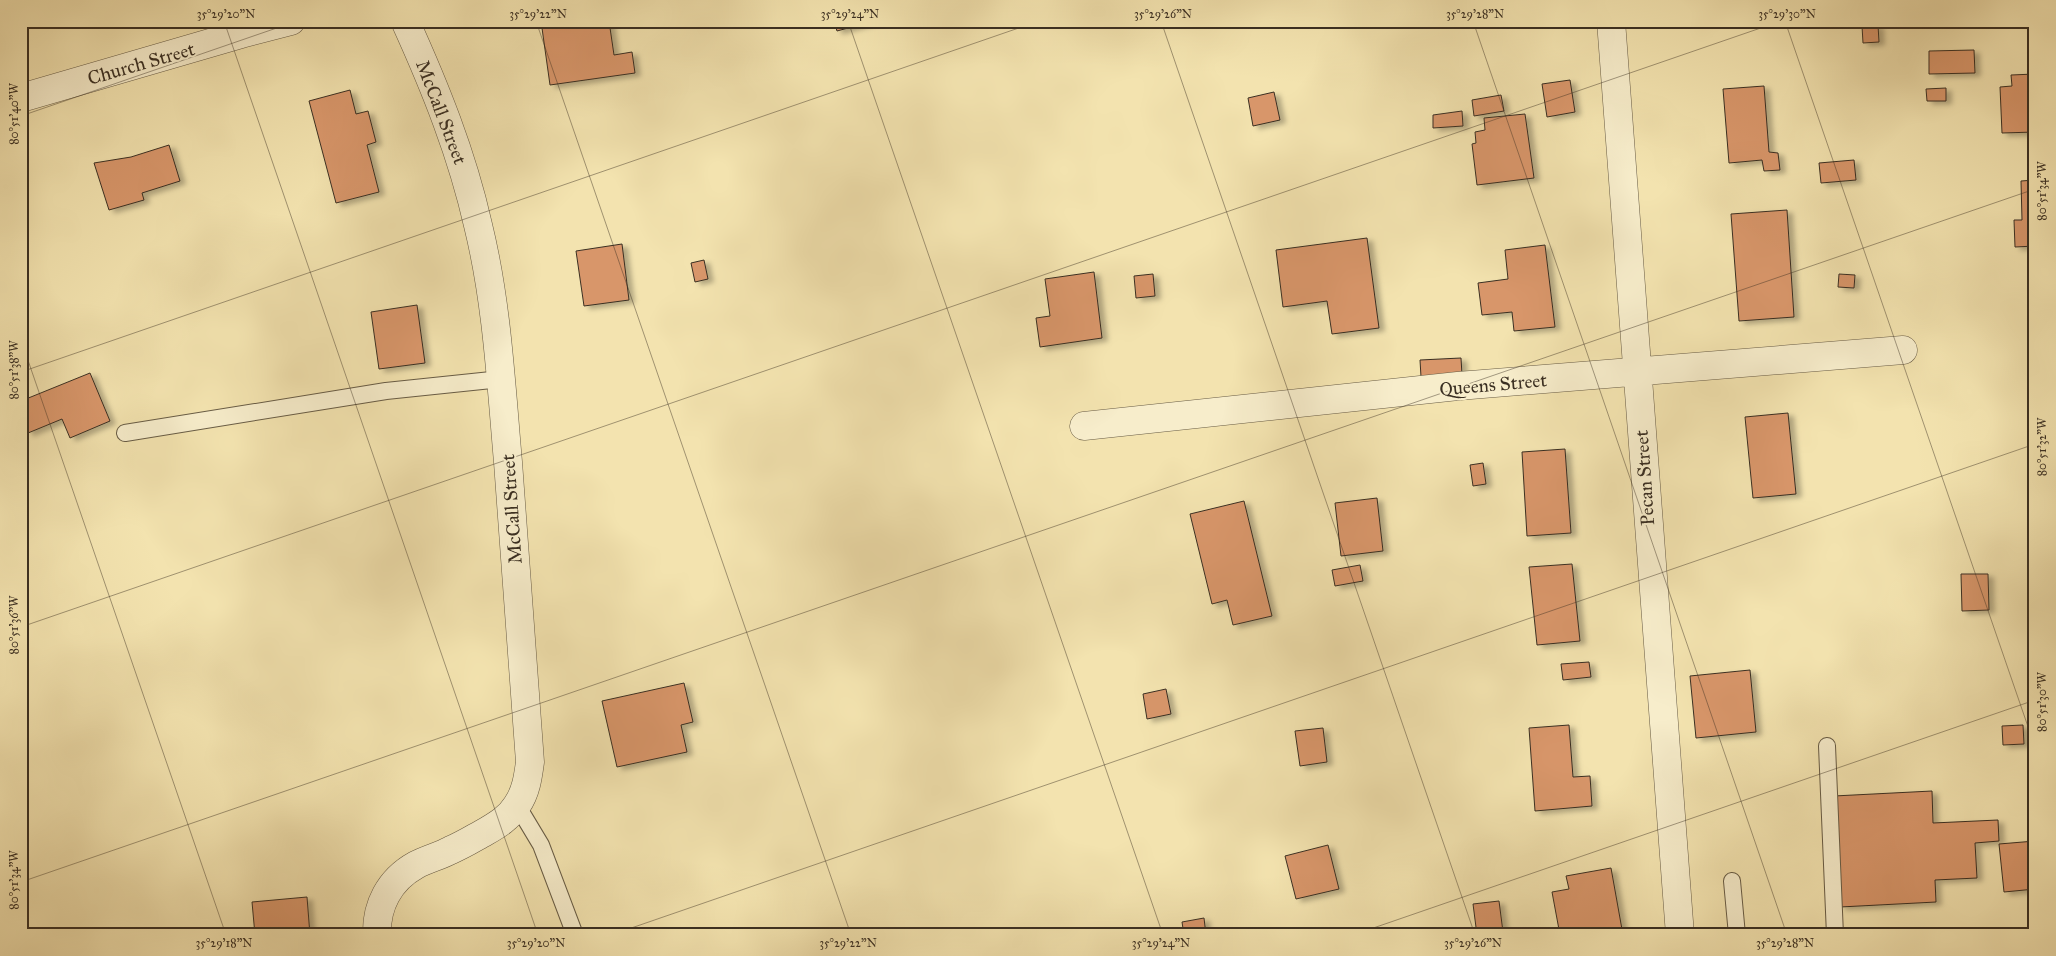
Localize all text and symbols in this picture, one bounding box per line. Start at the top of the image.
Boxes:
text: 35°29'20"N [197,7,255,21]
text: 35°29'22"N [509,7,567,21]
text: 35°29'24"N [821,7,879,21]
text: 35°29'26"N [1134,7,1192,21]
text: 35°29'28"N [1446,7,1504,21]
text: 35°29'30"N [1758,7,1816,21]
street label: Church Street [85,37,198,90]
street label: McCall Street [411,57,472,168]
text: 80°51'40"W [7,83,21,145]
text: 80°51'34"W [2035,161,2049,221]
text: 80°51'38"W [7,340,21,400]
street label: Queens Street [1438,368,1548,401]
text: 80°51'32"W [2035,417,2049,476]
street label: Pecan Street [1630,429,1659,527]
street label: McCall Street [496,453,527,565]
text: 80°51'36"W [7,595,21,654]
text: 80°51'30"W [2035,672,2049,732]
text: 80°51'34"W [7,850,21,910]
text: 35°29'18"N [196,936,252,950]
text: 35°29'20"N [507,936,565,950]
text: 35°29'22"N [819,936,877,950]
text: 35°29'24"N [1132,936,1190,950]
text: 35°29'26"N [1444,936,1502,950]
text: 35°29'28"N [1756,936,1814,950]

